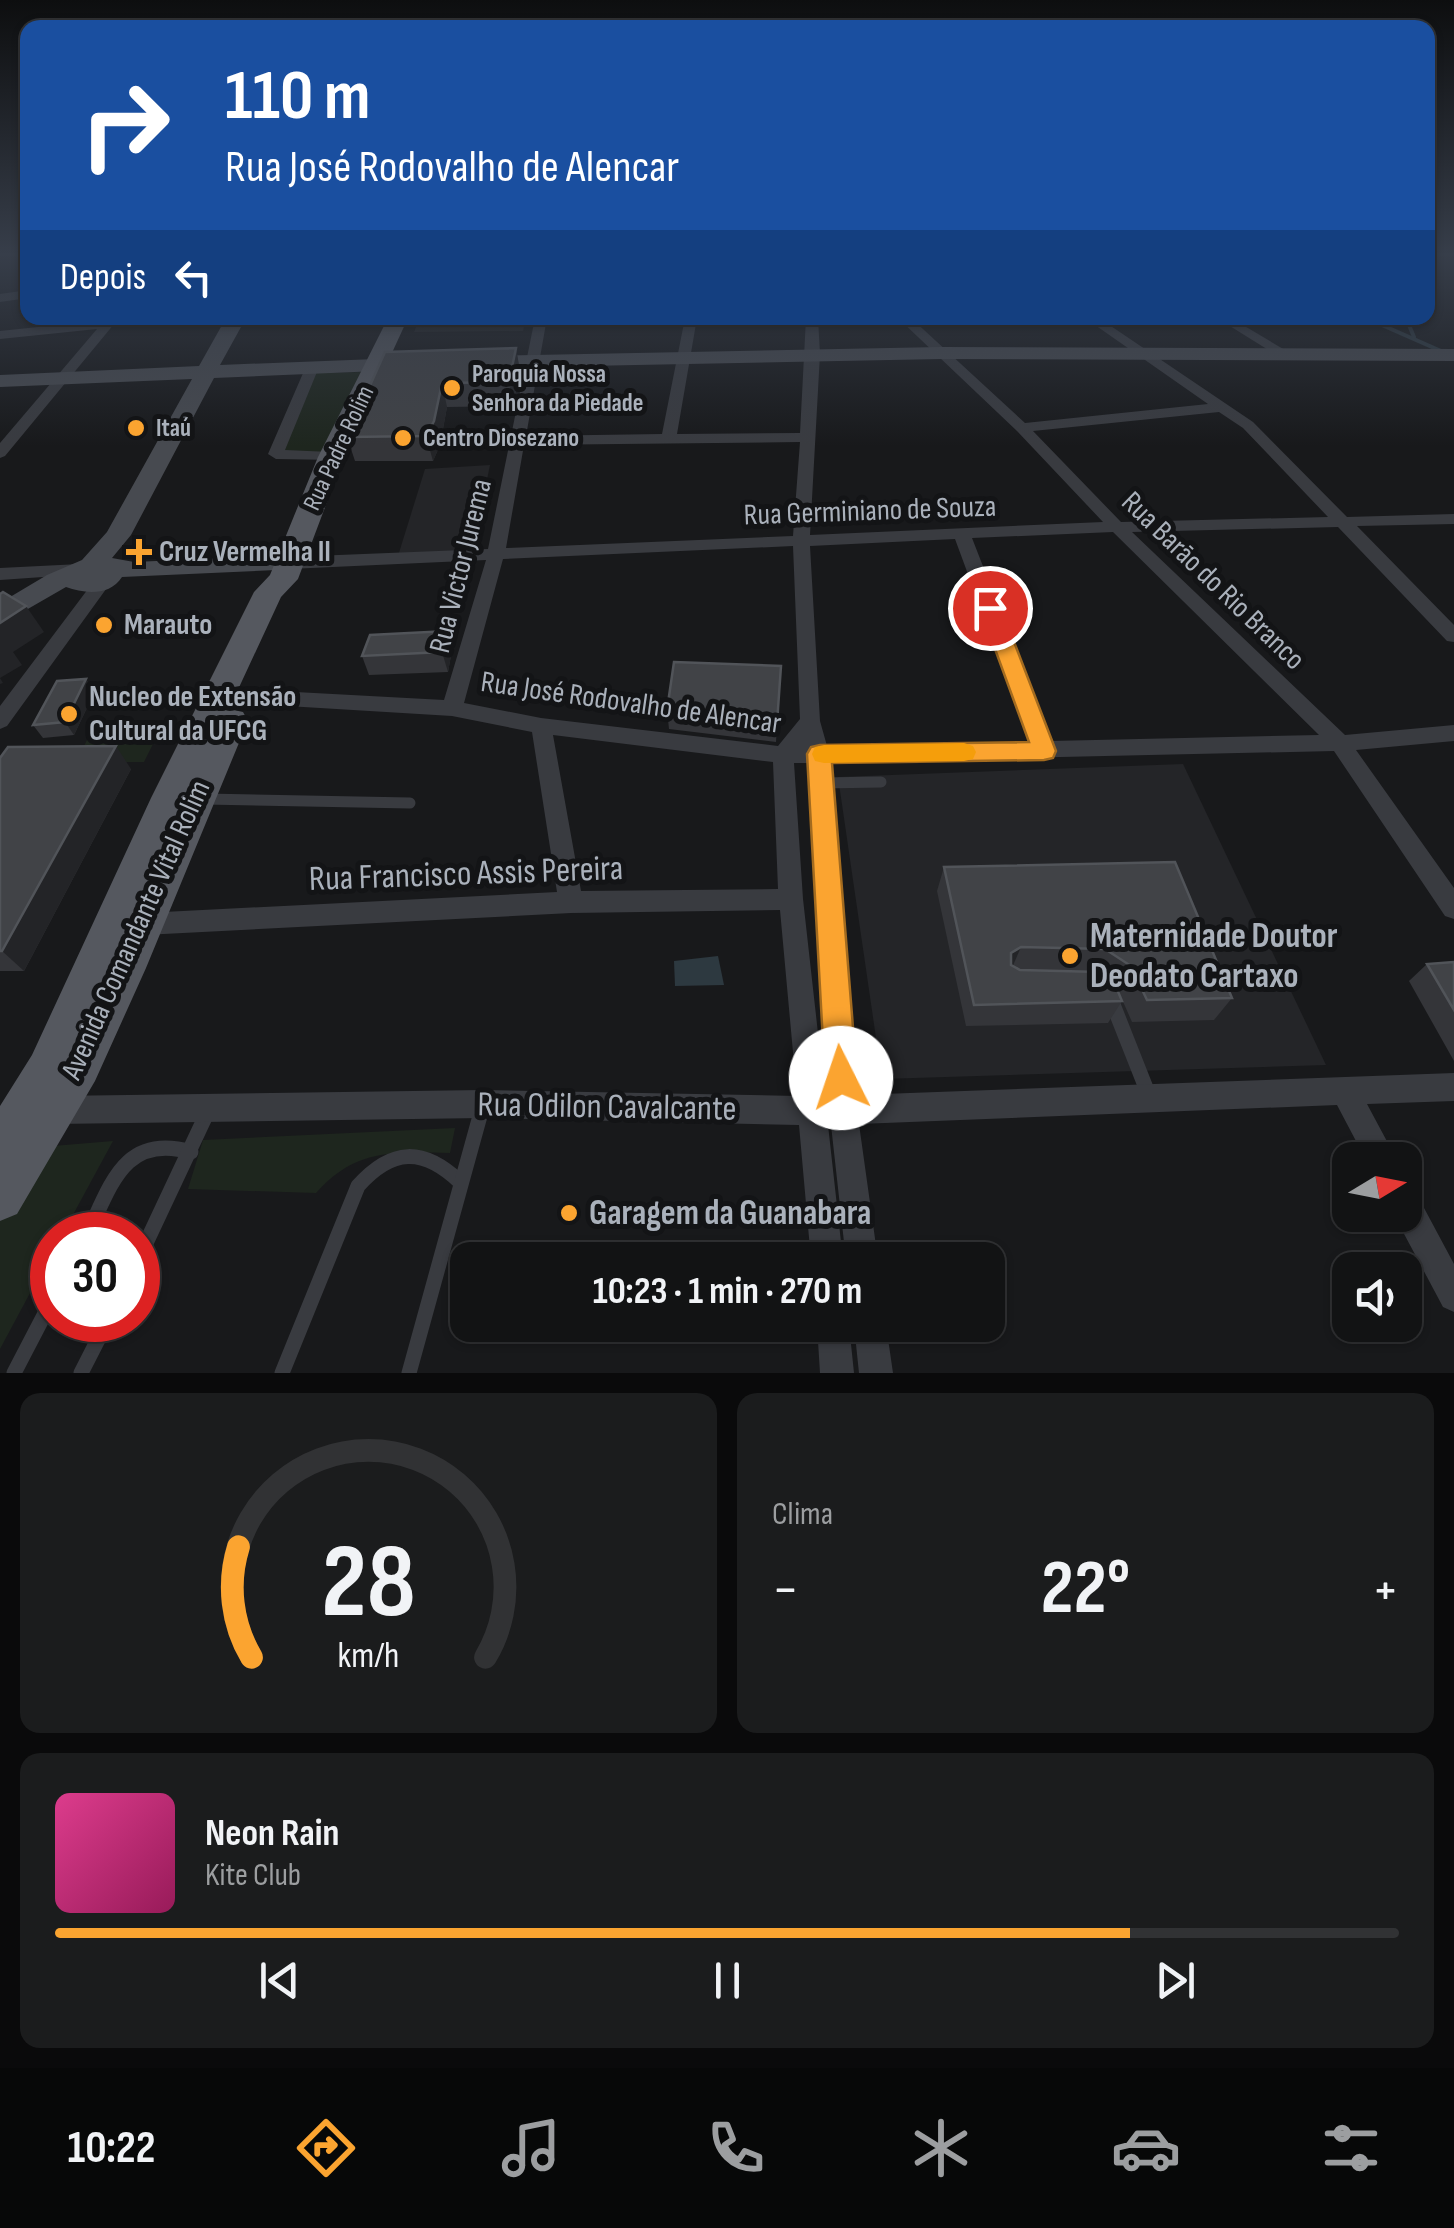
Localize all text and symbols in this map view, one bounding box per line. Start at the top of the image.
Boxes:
text: 110 m [225,55,371,139]
icon: right [60,60,190,190]
text: Rua José Rodovalho de Alencar [225,140,679,195]
icon: left [166,250,221,305]
text: Depois [60,255,146,300]
place label: Paroquia Nossa Senhora da Piedade [472,359,643,419]
marker: Paroquia Nossa Senhora da Piedade [441,377,463,399]
street label: Rua Padre Rolim [297,381,381,515]
place label: Itaú [156,413,191,444]
marker: Itaú [125,417,147,439]
place label: Centro Diosezano [423,423,579,454]
marker: Centro Diosezano [392,427,414,449]
street label: Rua Victor Jurema [422,475,500,657]
street label: Rua Barāo do Rio Branco [1114,484,1312,678]
street label: Rua Germiniano de Souza [743,489,997,533]
place label: Cruz Vermelha II [159,534,331,570]
marker: Cruz Vermelha II [128,541,150,563]
pin [948,566,1033,651]
icon: arrive [963,581,1018,636]
place label: Marauto [124,607,212,643]
marker: Marauto [93,614,115,636]
street label: Rua José Rodovalho de Alencar [479,664,784,742]
place label: Nucleo de Extensão Cultural da UFCG [89,679,296,749]
marker: Nucleo de Extensão Cultural da UFCG [58,703,80,725]
street label: Avenida Comandante Vital Rolim [53,775,218,1086]
street label: Rua Francisco Assis Pereira [308,847,624,901]
place label: Maternidade Doutor Deodato Cartaxo [1090,915,1338,998]
marker: Maternidade Doutor Deodato Cartaxo [1059,945,1081,967]
position arrow [789,1026,893,1130]
street label: Rua Odilon Cavalcante [477,1083,737,1131]
north arrow [1332,1142,1422,1232]
map controls [1332,1142,1422,1342]
place label: Garagem da Guanabara [589,1192,871,1235]
marker: Garagem da Guanabara [558,1202,580,1224]
speed limit sign: 30 [30,1212,160,1342]
button: sound [1332,1252,1422,1342]
text: 10:23 · 1 min · 270 m [593,1269,862,1314]
text: Clima [772,1495,833,1534]
text: 28 [321,1521,416,1646]
text: 22° [1041,1544,1130,1635]
text: − [772,1557,799,1624]
text: + [1372,1557,1399,1624]
text: km/h [338,1635,399,1678]
text: Neon Rain [205,1811,339,1856]
text: Kite Club [205,1856,301,1895]
icon: previous [252,1953,307,2008]
icon: pause [700,1953,755,2008]
icon: next [1148,1953,1203,2008]
icon: directions [291,2113,361,2183]
icon: music [496,2113,566,2183]
icon: phone [701,2113,771,2183]
icon: climate [906,2113,976,2183]
icon: car [1111,2113,1181,2183]
icon: filters [1316,2113,1386,2183]
text: 10:22 [68,2121,156,2176]

